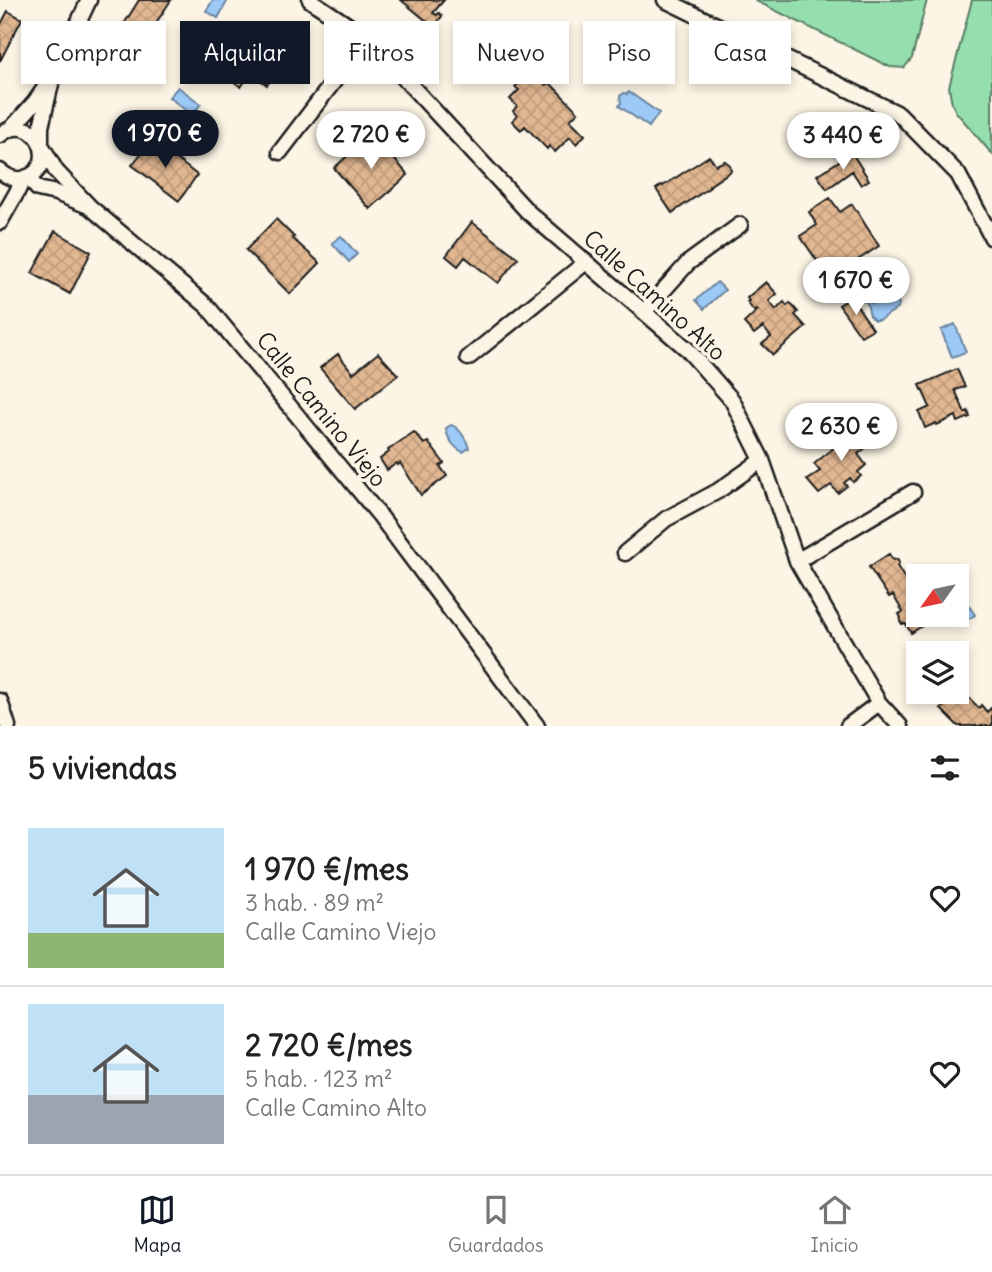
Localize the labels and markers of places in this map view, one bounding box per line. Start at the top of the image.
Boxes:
pin: 1 970 € [100,110,230,170]
pin: 2 720 € [306,111,436,171]
pin: 3 440 € [778,113,908,172]
pin: 1 670 € [791,258,921,317]
pin: 2 630 € [776,404,906,463]

